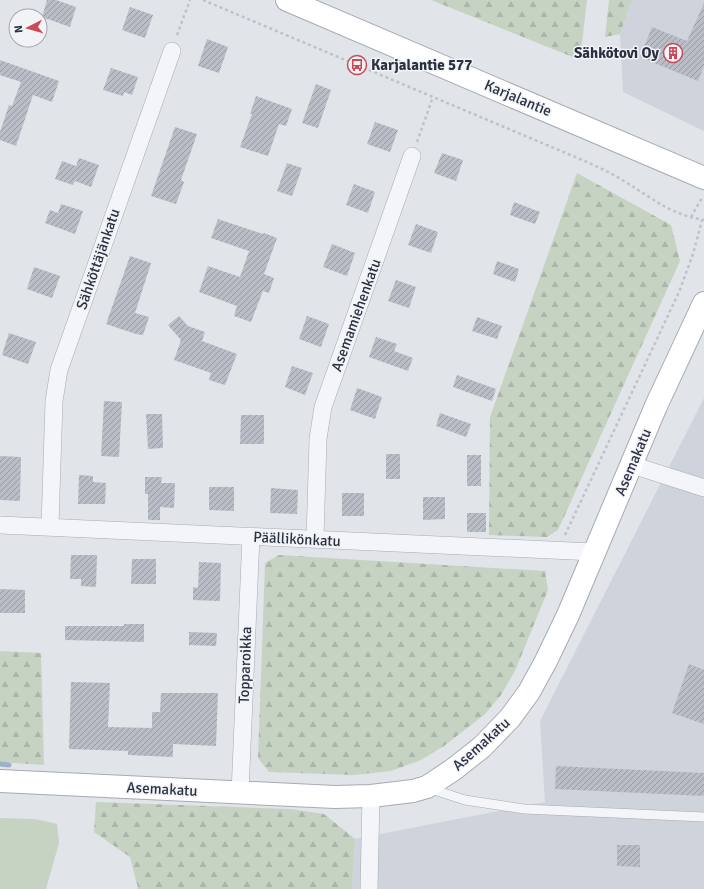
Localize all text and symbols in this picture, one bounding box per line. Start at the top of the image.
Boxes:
north arrow [8,8,48,48]
text: N [12,25,25,33]
building icon: Sähkötovi Oy [662,42,684,64]
place label: Sähkötovi Oy [574,44,660,62]
bus stop icon: Karjalantie 577 [346,54,368,76]
place label: Karjalantie 577 [371,56,472,74]
street label: Karjalantie [482,76,554,120]
street label: Sähköttäjänkatu [72,206,124,312]
street label: Asemamiehenkatu [327,256,385,374]
street label: Asemakatu [611,426,655,498]
street label: Päällikönkatu [253,528,341,550]
street label: Topparoikka [235,626,255,704]
street label: Asemakatu [449,713,513,775]
street label: Asemakatu [126,778,198,800]

